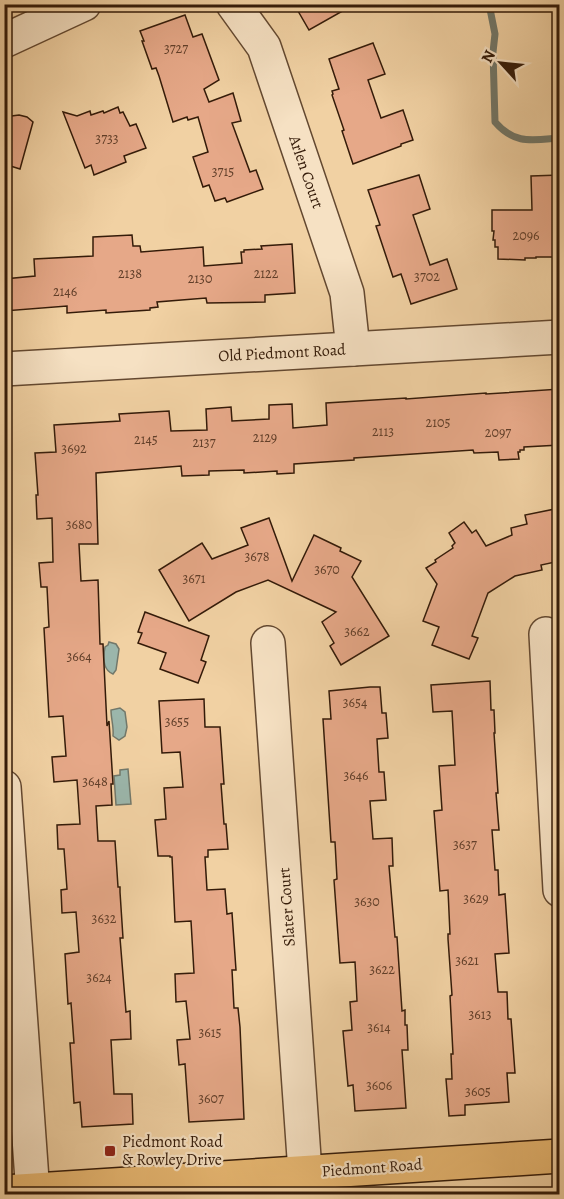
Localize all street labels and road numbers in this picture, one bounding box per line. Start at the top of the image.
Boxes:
street label: Arlen Court [283,132,329,211]
street label: Old Piedmont Road [218,339,347,367]
street label: Slater Court [273,867,301,947]
street label: Piedmont Road [321,1153,423,1182]

